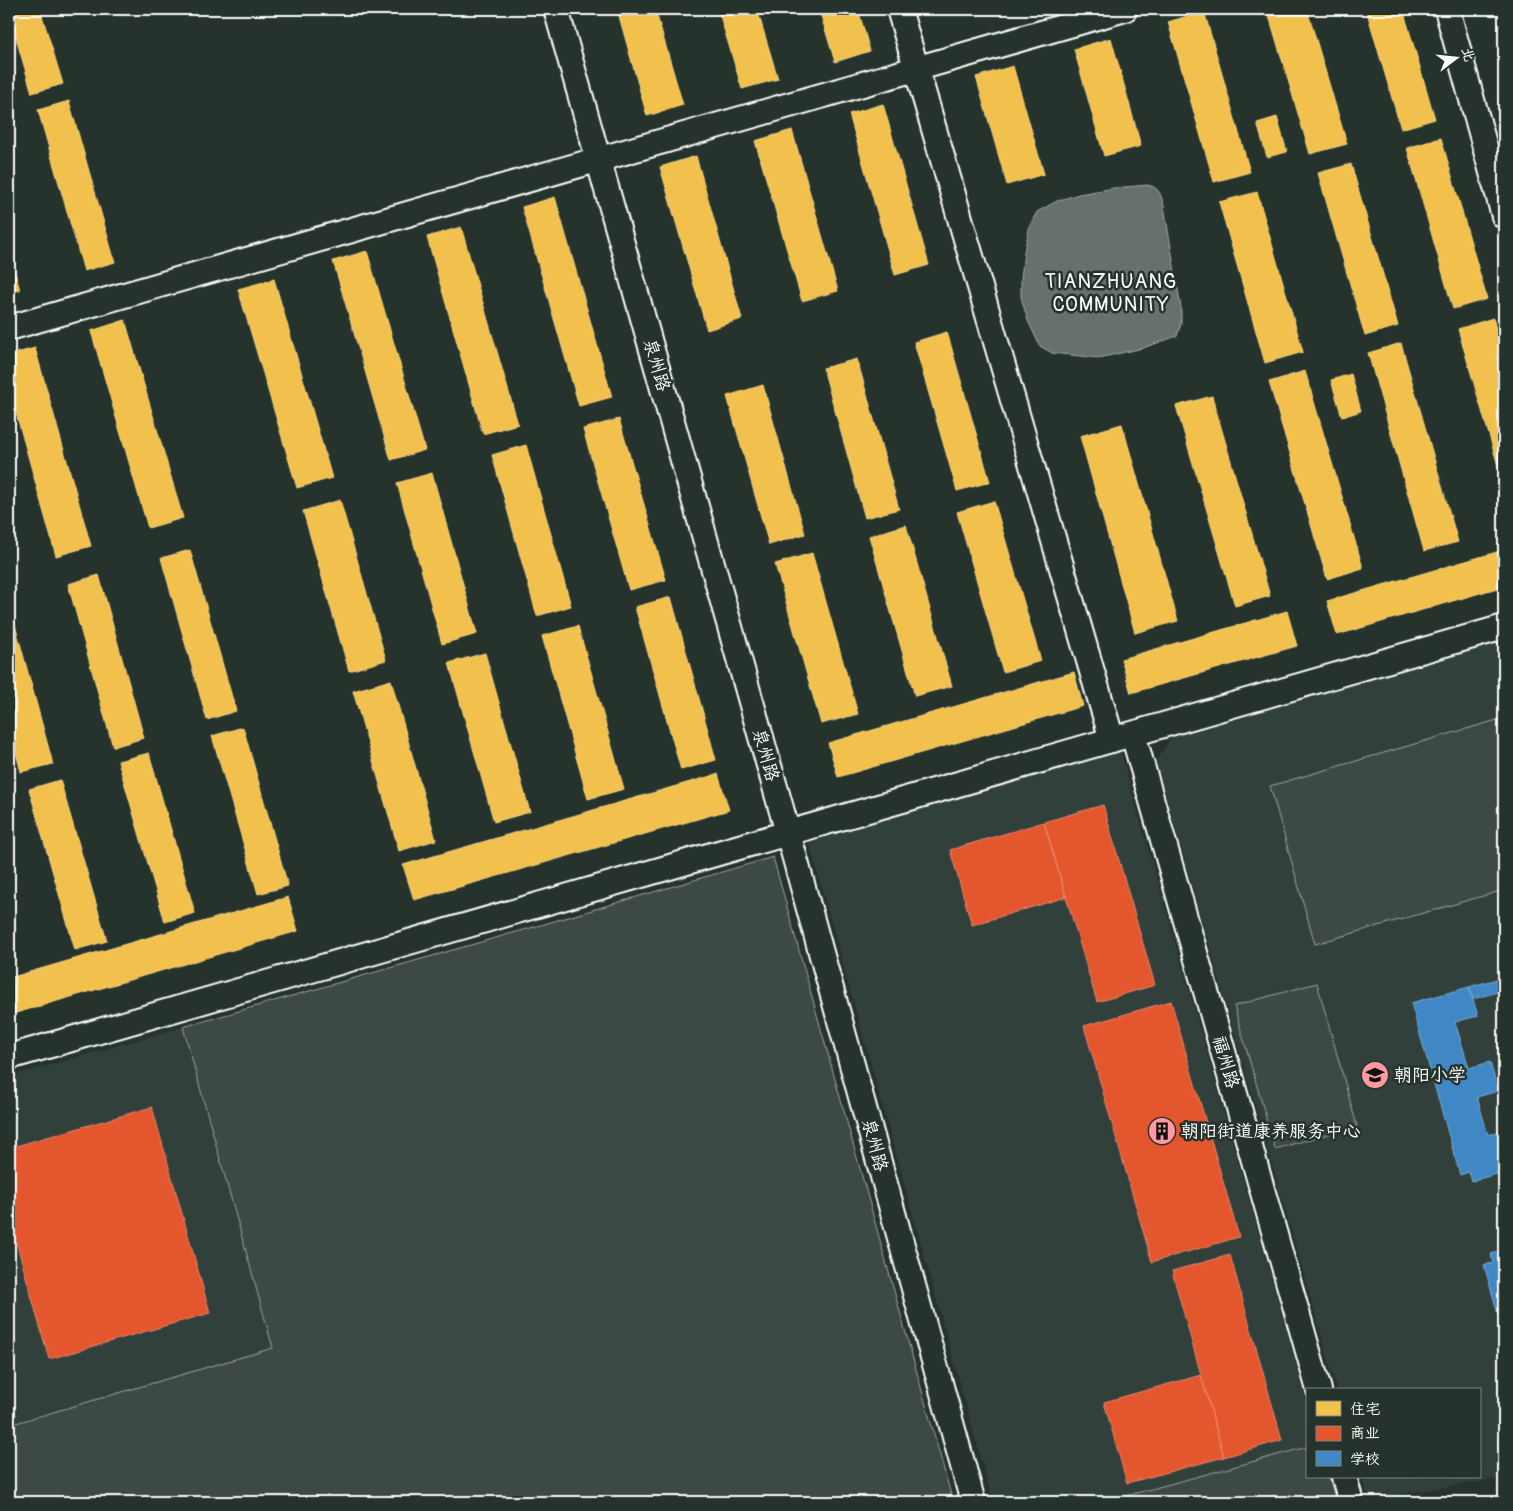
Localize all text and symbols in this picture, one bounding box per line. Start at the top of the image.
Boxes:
north arrow [1430,32,1480,82]
text: 北 [1458,45,1478,64]
district label: TIANZHUANG COMMUNITY [1045,269,1177,317]
street label: 泉州路 [638,336,675,394]
street label: 泉州路 [747,726,784,784]
street label: 福州路 [1207,1033,1244,1091]
school or university icon: 朝阳小学 [1360,1060,1390,1090]
place label: 朝阳小学 [1394,1064,1466,1087]
street label: 泉州路 [856,1116,893,1174]
building icon: 朝阳街道康养服务中心 [1147,1116,1177,1146]
place label: 朝阳街道康养服务中心 [1181,1120,1361,1143]
legend [1306,1388,1480,1478]
text: 住宅 [1350,1400,1380,1419]
text: 商业 [1350,1424,1380,1443]
text: 学校 [1350,1450,1380,1469]

